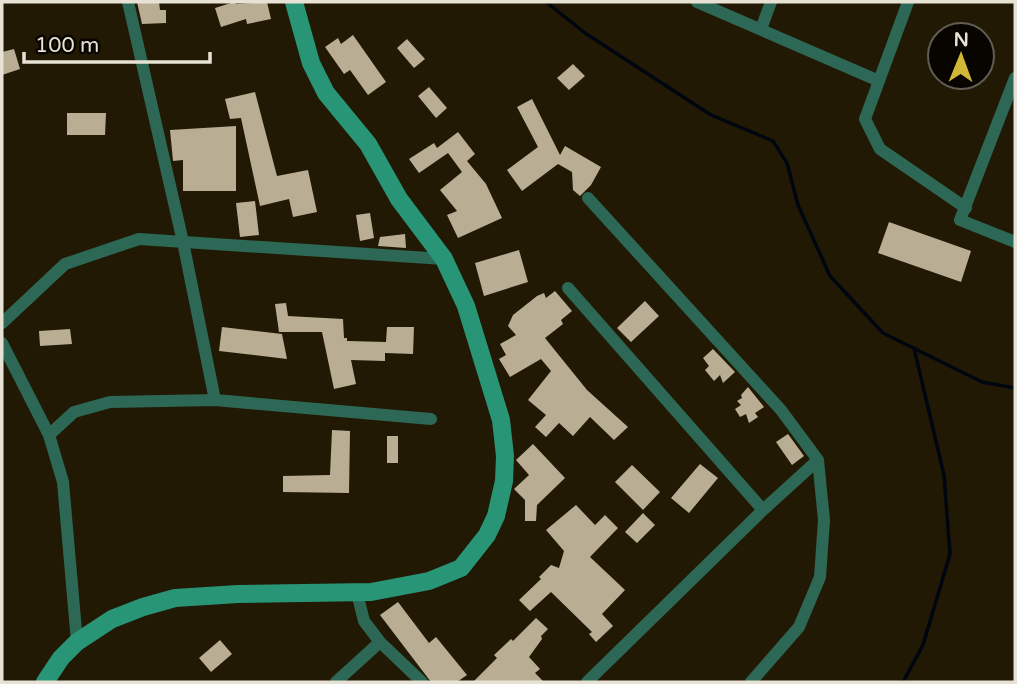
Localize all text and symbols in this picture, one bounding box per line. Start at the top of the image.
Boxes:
scale bar [24,21,210,65]
north arrow [926,21,996,91]
text: N [953,29,969,51]
text: 100 m [35,33,99,58]

